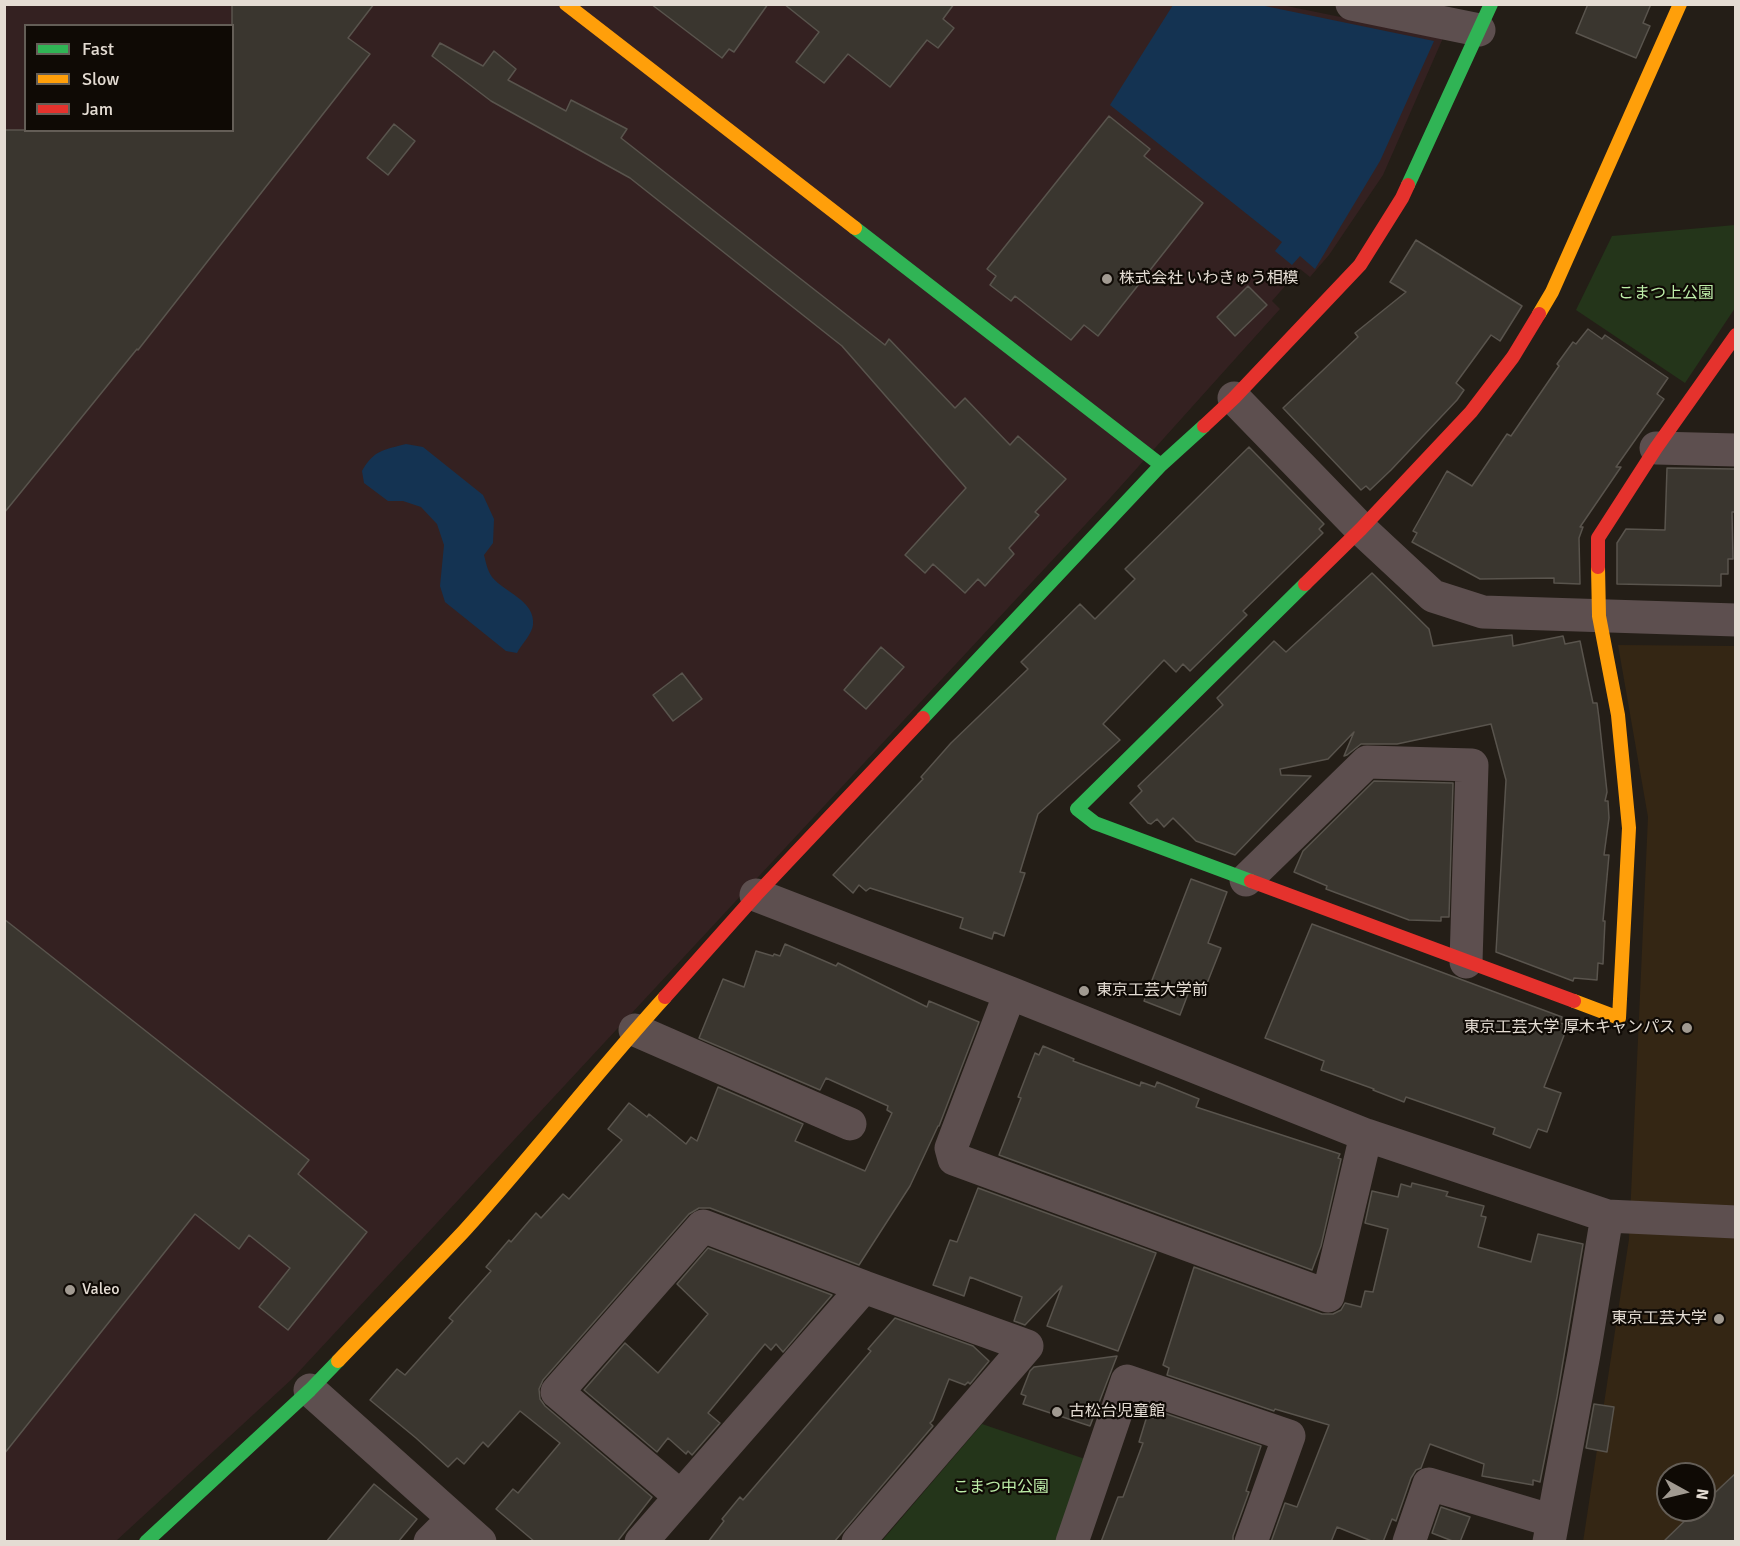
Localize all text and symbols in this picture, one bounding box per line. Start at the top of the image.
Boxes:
legend [24,24,234,132]
text: Fast [82,38,114,60]
text: Slow [82,68,119,90]
text: Jam [82,98,113,120]
place label: 株式会社 いわきゅう相模 [1119,269,1299,289]
marker: 株式会社 いわきゅう相模 [1100,272,1114,286]
park label: こまつ上公園 [1618,284,1714,304]
place label: 東京工芸大学前 [1096,981,1208,1001]
marker: 東京工芸大学前 [1077,984,1091,998]
place label: 東京工芸大学 厚木キャンパス [1463,1018,1675,1038]
marker: 東京工芸大学 厚木キャンパス [1680,1021,1694,1035]
place label: Valeo [82,1280,120,1300]
marker: Valeo [63,1283,77,1297]
place label: 東京工芸大学 [1611,1309,1707,1329]
marker: 東京工芸大学 [1712,1312,1726,1326]
place label: 古松台児童館 [1069,1402,1165,1422]
marker: 古松台児童館 [1050,1405,1064,1419]
north arrow [1656,1462,1716,1522]
park label: こまつ中公園 [953,1478,1049,1498]
text: N [1691,1487,1713,1501]

